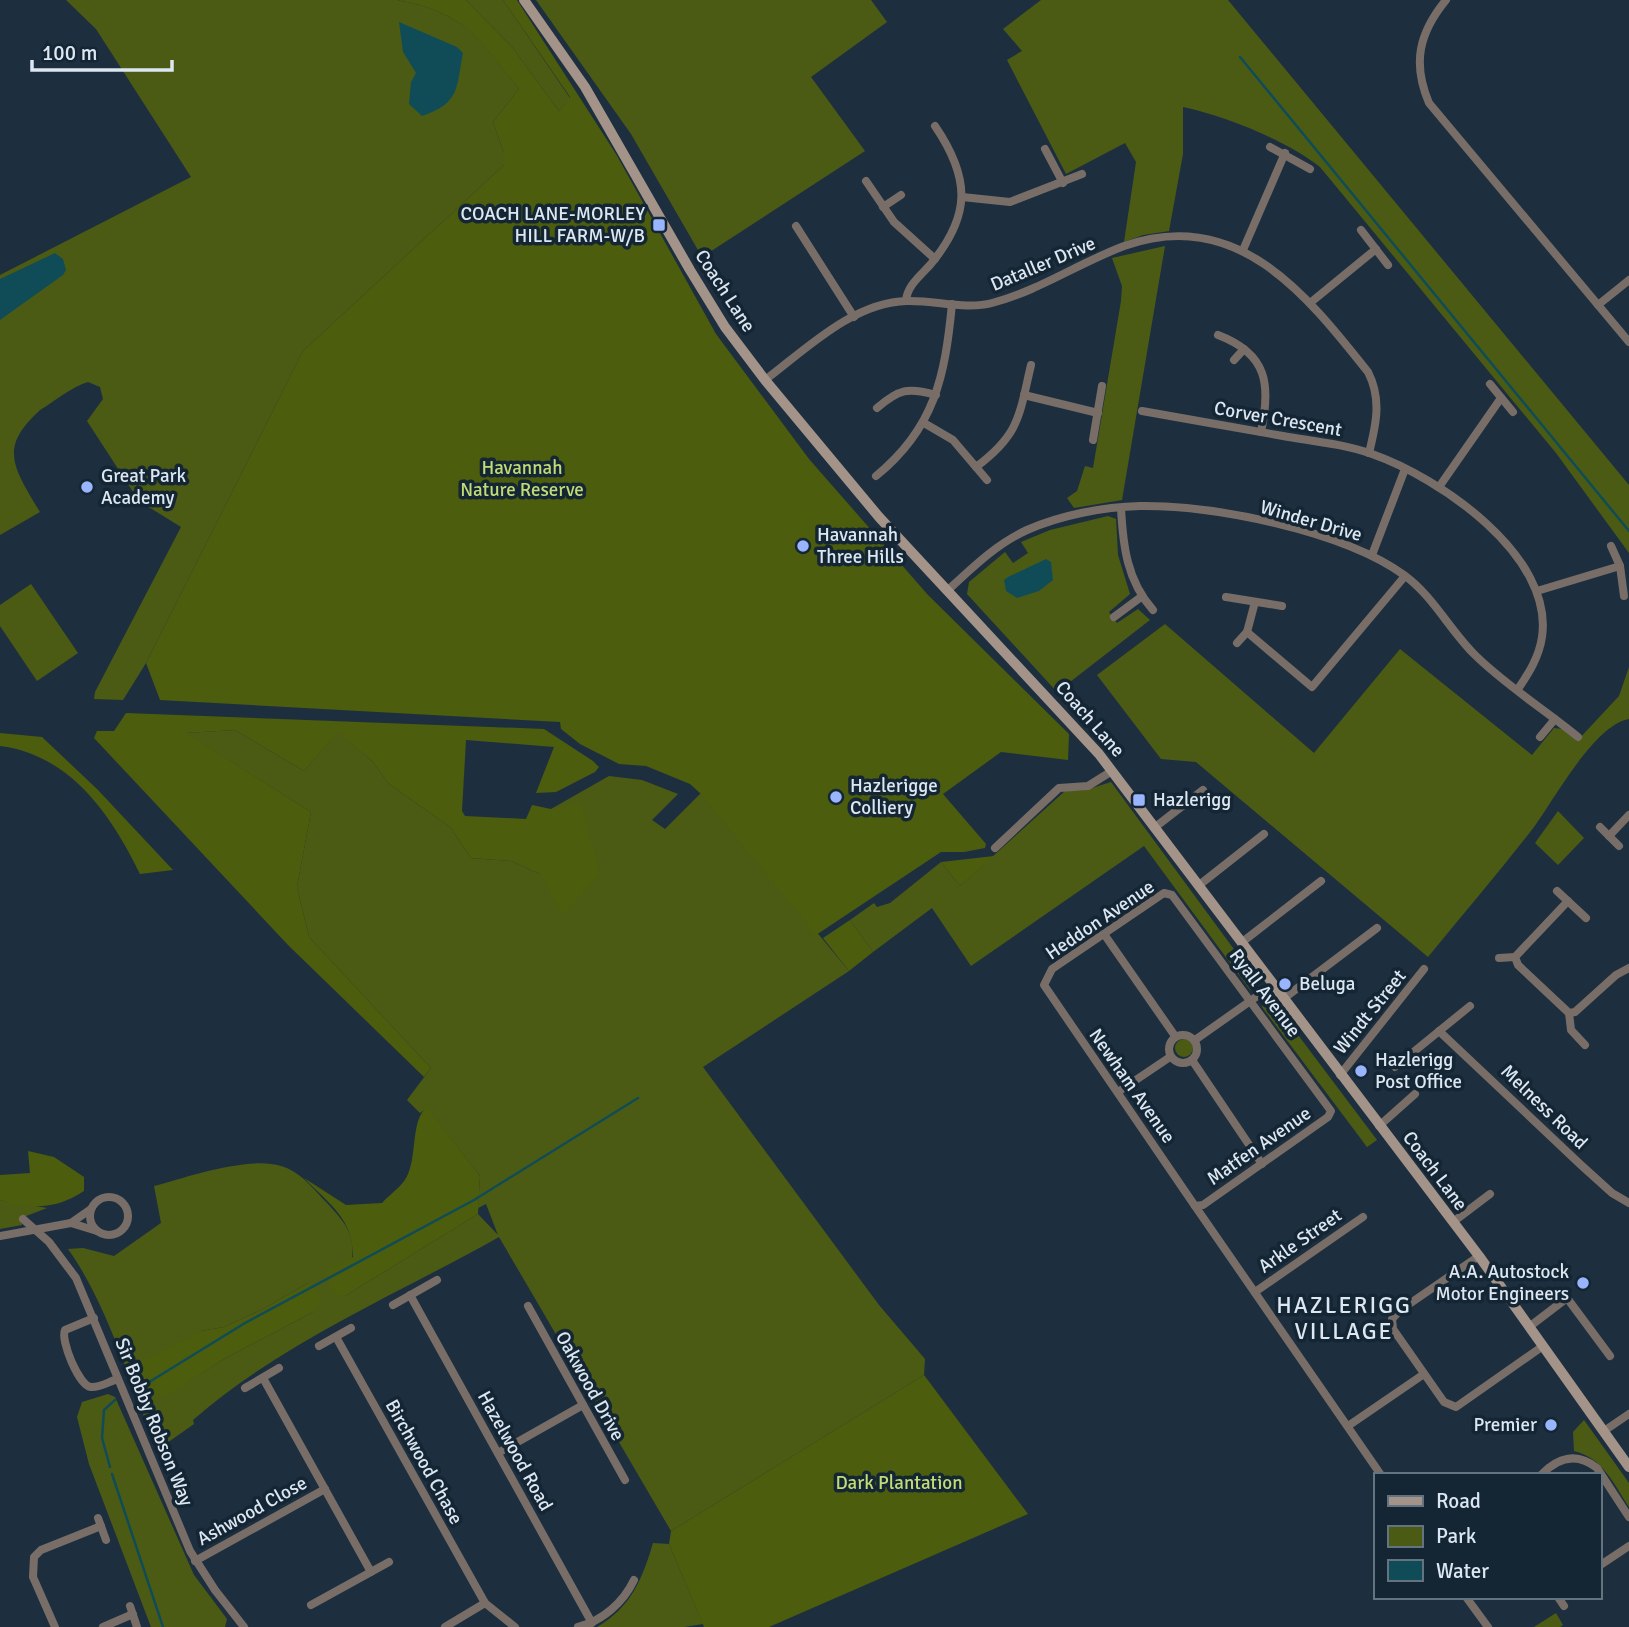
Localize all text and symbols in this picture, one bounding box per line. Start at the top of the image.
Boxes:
scale bar [32,28,172,72]
text: 100 m [42,40,97,66]
place label: COACH LANE-MORLEY HILL FARM-W/B [461,202,645,248]
marker: COACH LANE-MORLEY HILL FARM-W/B [651,217,667,233]
street label: Dataller Drive [987,231,1099,297]
street label: Coach Lane [689,245,761,337]
street label: Corver Crescent [1212,396,1344,442]
park label: Havannah Nature Reserve [460,456,584,502]
place label: Great Park Academy [101,464,187,510]
marker: Great Park Academy [79,479,95,495]
street label: Winder Drive [1257,495,1365,547]
place label: Havannah Three Hills [817,523,904,569]
marker: Havannah Three Hills [795,538,811,554]
street label: Coach Lane [1050,676,1130,762]
place label: Hazlerigge Colliery [850,774,938,820]
place label: Hazlerigg [1153,788,1231,812]
marker: Hazlerigge Colliery [828,789,844,805]
marker: Hazlerigg [1131,792,1147,808]
street label: Heddon Avenue [1041,875,1159,965]
street label: Ryall Avenue [1224,944,1306,1042]
street label: Windt Street [1329,965,1412,1059]
place label: Beluga [1299,972,1355,996]
marker: Beluga [1277,976,1293,992]
street label: Newham Avenue [1084,1024,1180,1148]
place label: Hazlerigg Post Office [1375,1048,1462,1094]
street label: Melness Road [1495,1060,1593,1154]
marker: Hazlerigg Post Office [1353,1063,1369,1079]
street label: Matfen Avenue [1202,1101,1316,1191]
street label: Coach Lane [1397,1126,1473,1216]
street label: Arkle Street [1254,1203,1347,1278]
place label: A.A. Autostock Motor Engineers [1435,1260,1569,1306]
marker: A.A. Autostock Motor Engineers [1575,1275,1591,1291]
district label: HAZLERIGG VILLAGE [1276,1291,1412,1346]
street label: Oakwood Drive [550,1327,630,1445]
street label: Sir Bobby Robson Way [109,1335,199,1510]
street label: Hazelwood Road [472,1387,558,1515]
street label: Birchwood Chase [380,1395,468,1529]
place label: Premier [1474,1413,1537,1437]
marker: Premier [1543,1417,1559,1433]
street label: Ashwood Close [193,1471,311,1551]
park label: Dark Plantation [835,1471,963,1495]
legend [1374,1473,1601,1599]
text: Road [1436,1488,1481,1514]
text: Park [1436,1523,1477,1549]
text: Water [1436,1558,1489,1584]

